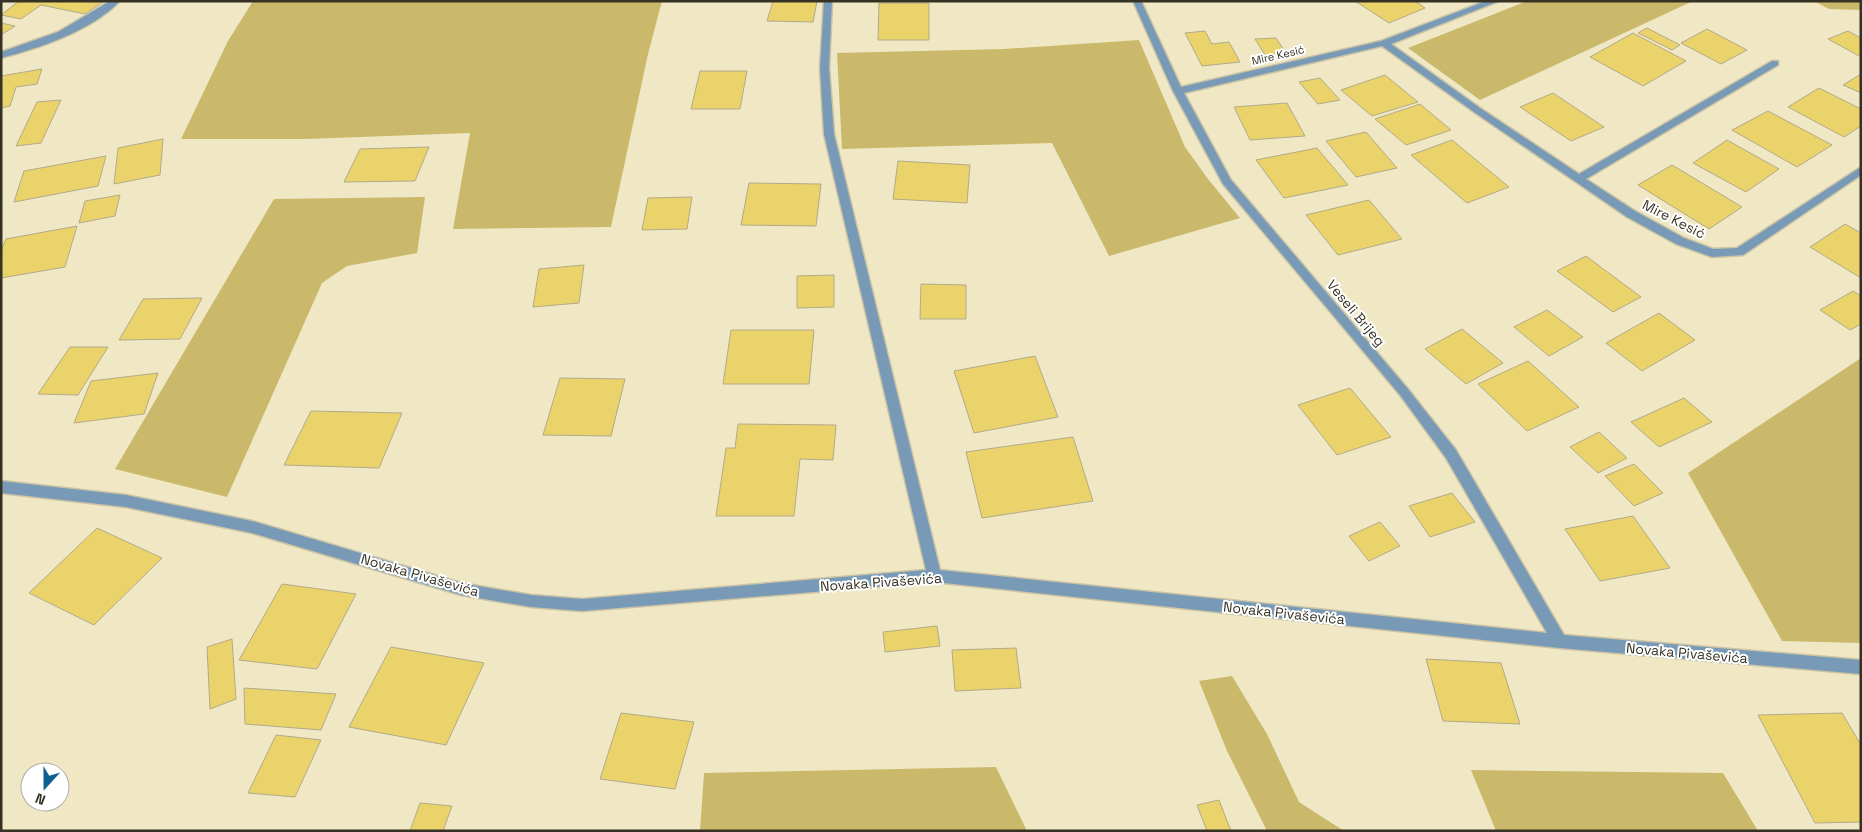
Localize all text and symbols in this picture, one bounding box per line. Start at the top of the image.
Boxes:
street label: Mire Kesić [1250,42,1306,68]
street label: Mire Kesić [1640,196,1708,242]
street label: Veseli Brijeg [1323,276,1389,350]
street label: Novaka Pivaševića [359,550,481,600]
street label: Novaka Pivaševića [820,569,942,595]
street label: Novaka Pivaševića [1222,598,1346,628]
street label: Novaka Pivaševića [1625,639,1749,667]
north arrow [20,762,70,812]
text: N [33,789,48,809]

